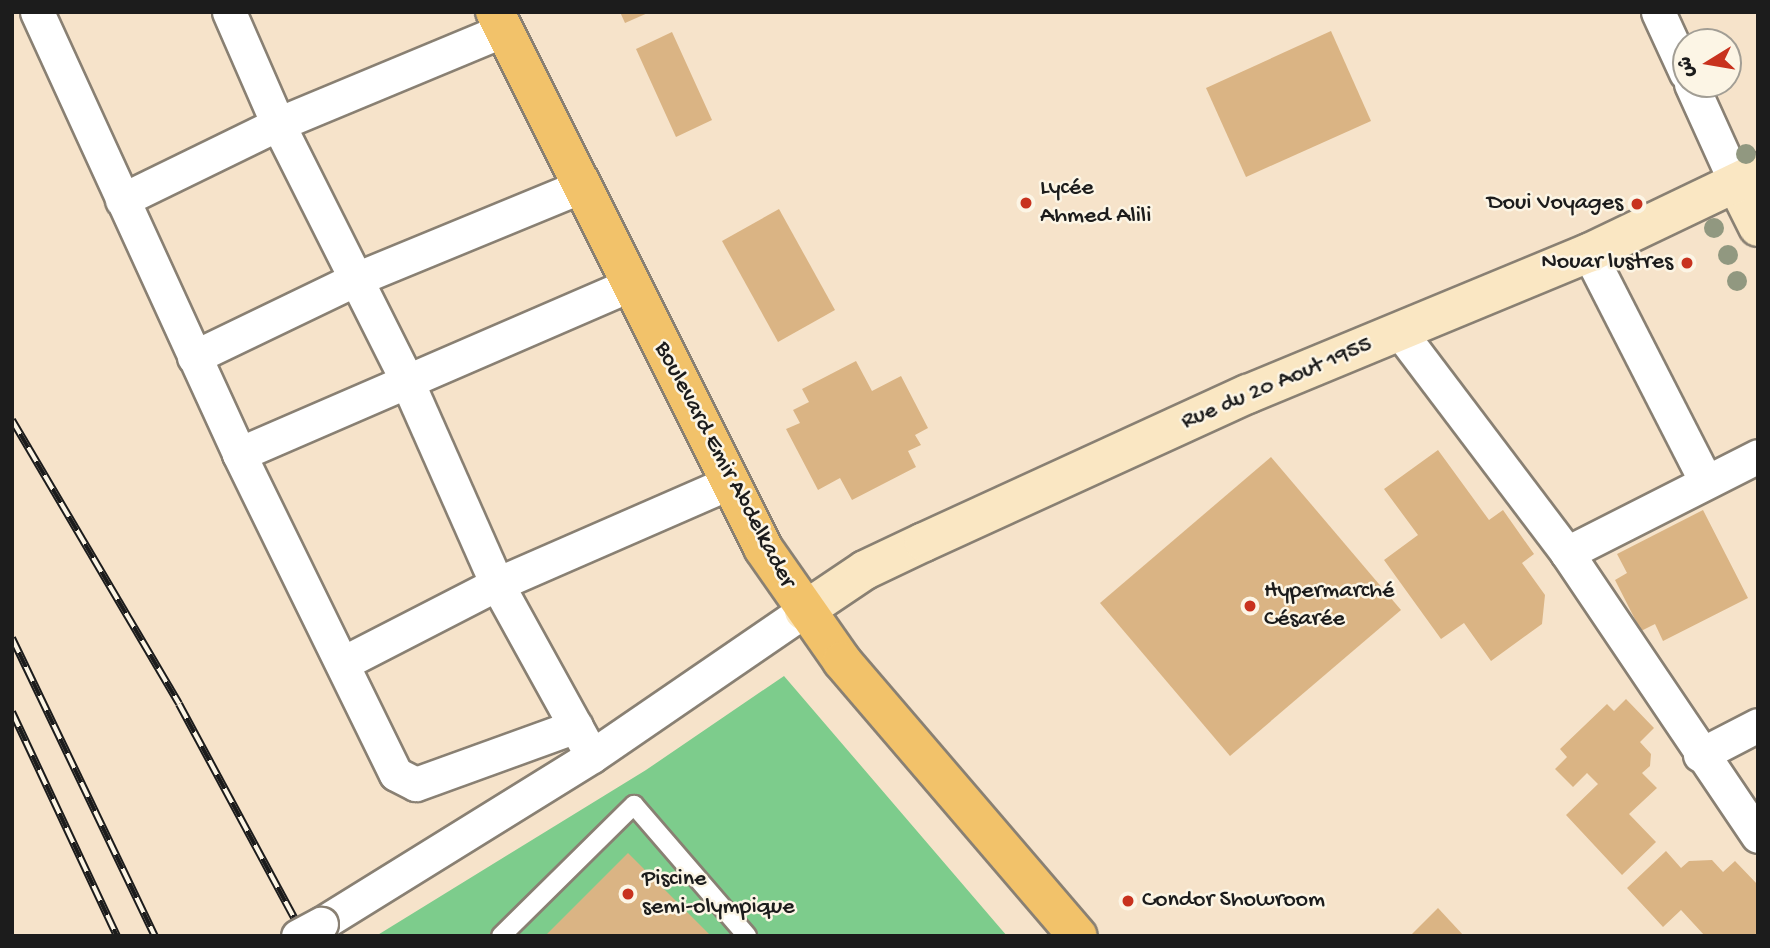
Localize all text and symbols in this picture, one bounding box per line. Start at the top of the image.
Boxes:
north arrow [1672,28,1742,98]
text: ش [1675,54,1701,79]
place label: Lycée Ahmed Alili [1040,175,1151,231]
place label: Doui Voyages [1487,190,1623,218]
marker: Lycée Ahmed Alili [1018,195,1034,211]
marker: Doui Voyages [1629,196,1645,212]
place label: Nouar lustres [1541,249,1673,277]
marker: Nouar lustres [1679,255,1695,271]
street label: Rue du 20 Aout 1955 [1177,331,1377,437]
street label: Boulevard Emir Abdelkader [647,337,801,593]
place label: Hypermarché Césarée [1264,578,1394,634]
marker: Hypermarché Césarée [1242,598,1258,614]
place label: Piscine semi-olympique [642,866,795,922]
marker: Piscine semi-olympique [620,886,636,902]
place label: Condor Showroom [1142,887,1325,915]
marker: Condor Showroom [1120,893,1136,909]

